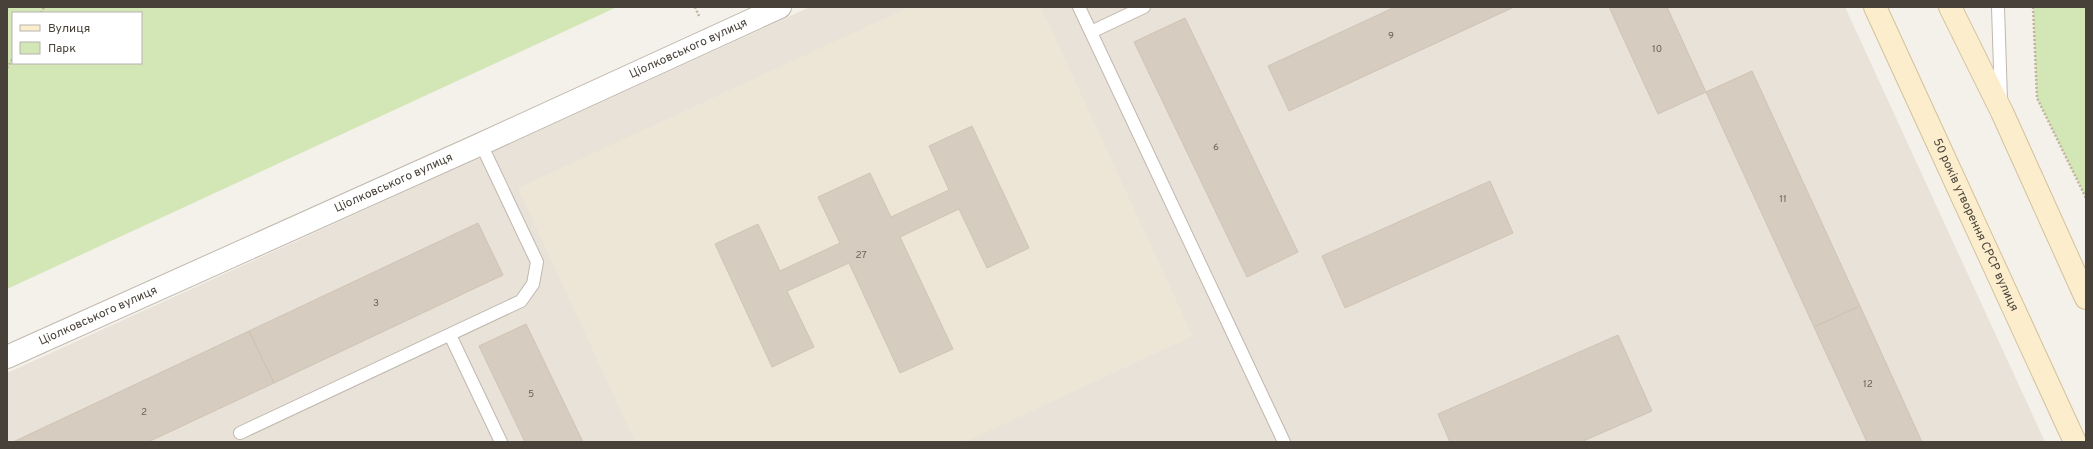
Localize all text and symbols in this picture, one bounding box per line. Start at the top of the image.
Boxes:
legend [12,12,142,64]
street label: Ціолковського вулиця [627,15,750,83]
text: Вулиця [48,21,90,37]
house number: 9 [1388,30,1394,43]
text: Парк [48,41,76,57]
house number: 10 [1652,43,1662,56]
street label: 50 років утворення СРСР вулиця [1929,136,2022,314]
house number: 6 [1213,141,1219,154]
street label: Ціолковського вулиця [332,150,455,217]
house number: 11 [1779,193,1787,206]
house number: 27 [855,249,867,262]
street label: Ціолковського вулиця [37,282,160,350]
house number: 3 [373,297,379,310]
house number: 12 [1863,378,1873,391]
house number: 5 [528,388,534,401]
house number: 2 [141,406,147,419]

